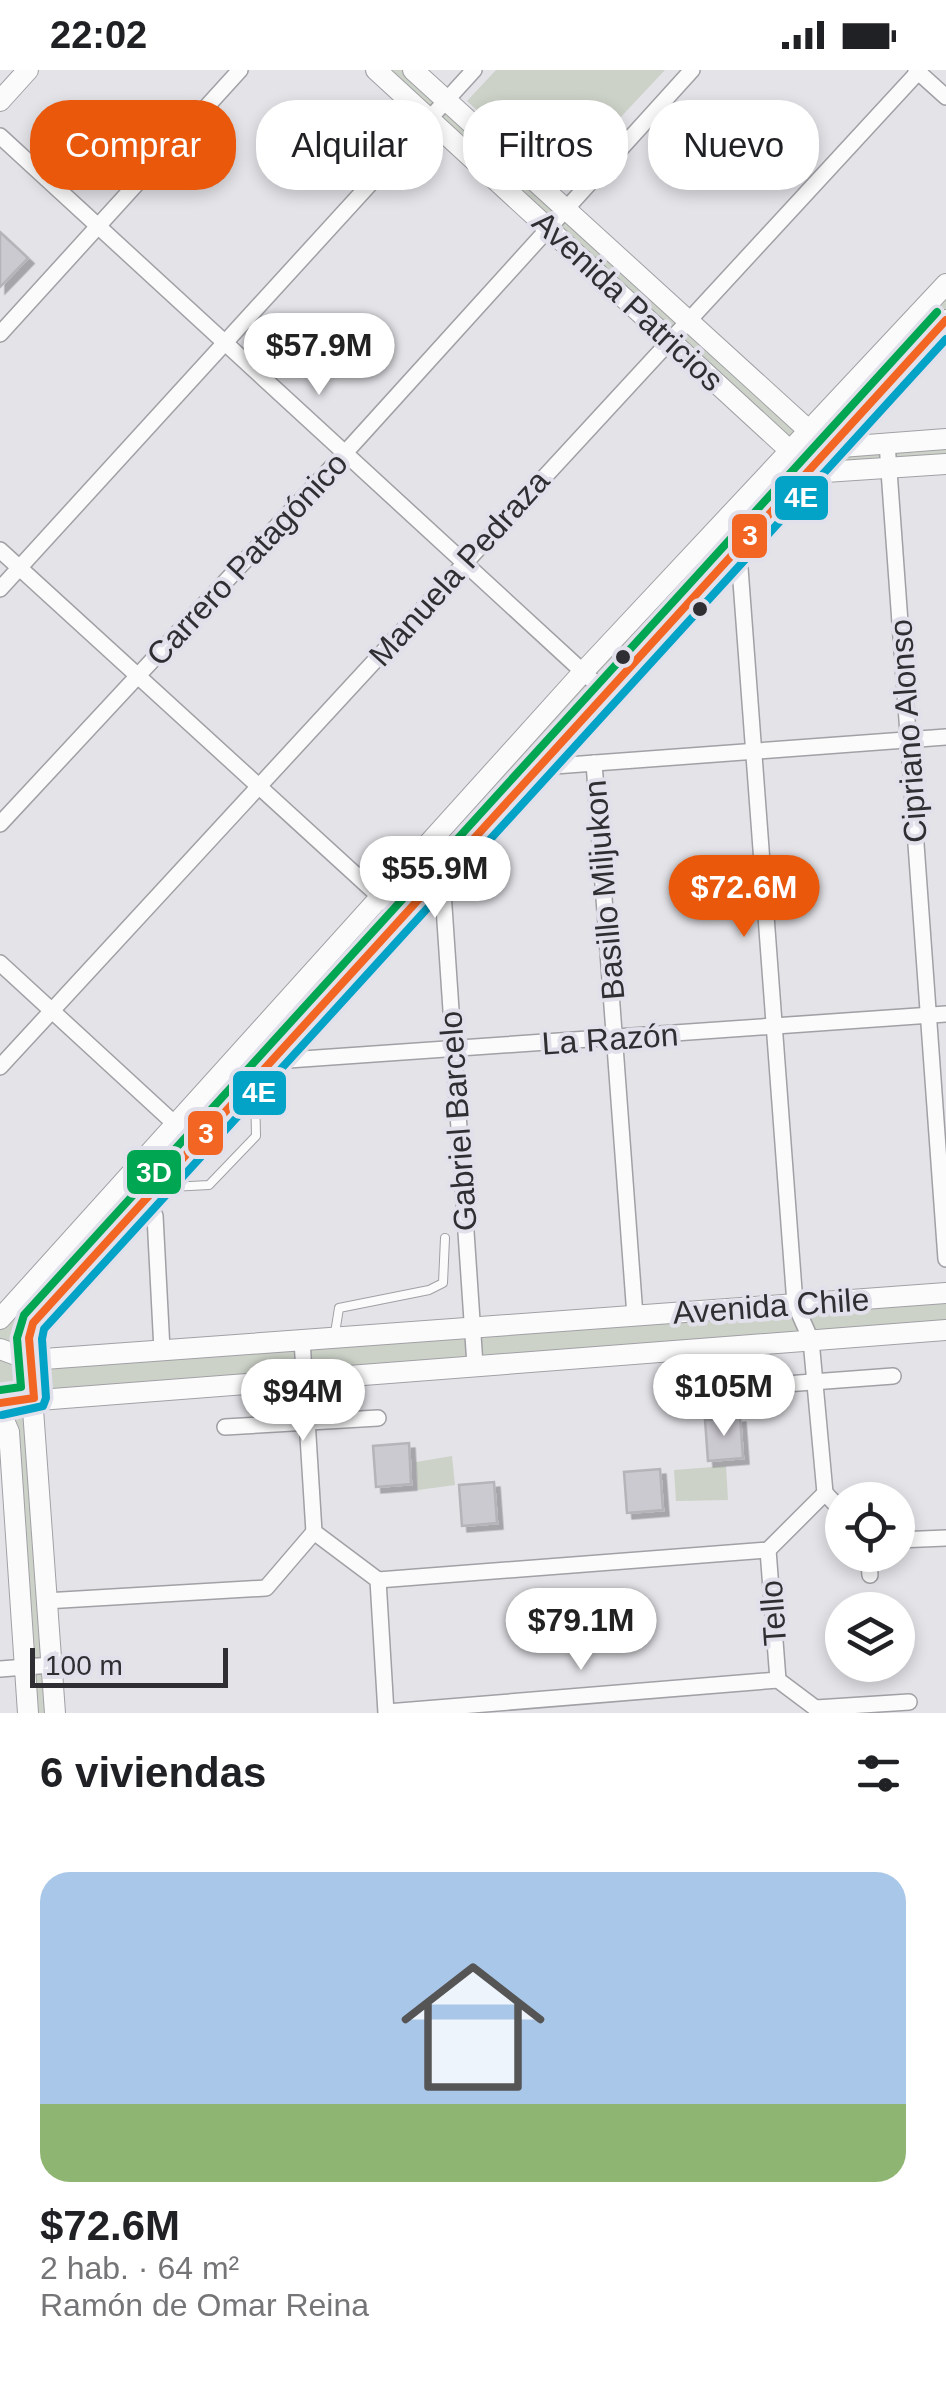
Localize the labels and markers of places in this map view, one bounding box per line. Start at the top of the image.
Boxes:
pin: $57.9M [238,313,400,398]
unlabelled marker [690,599,710,619]
unlabelled marker [613,647,633,667]
pin: $55.9M [354,836,516,921]
pin: $72.6M [663,855,825,940]
pin: $105M [654,1354,794,1439]
pin: $94M [244,1359,362,1444]
pin: $79.1M [500,1588,662,1673]

